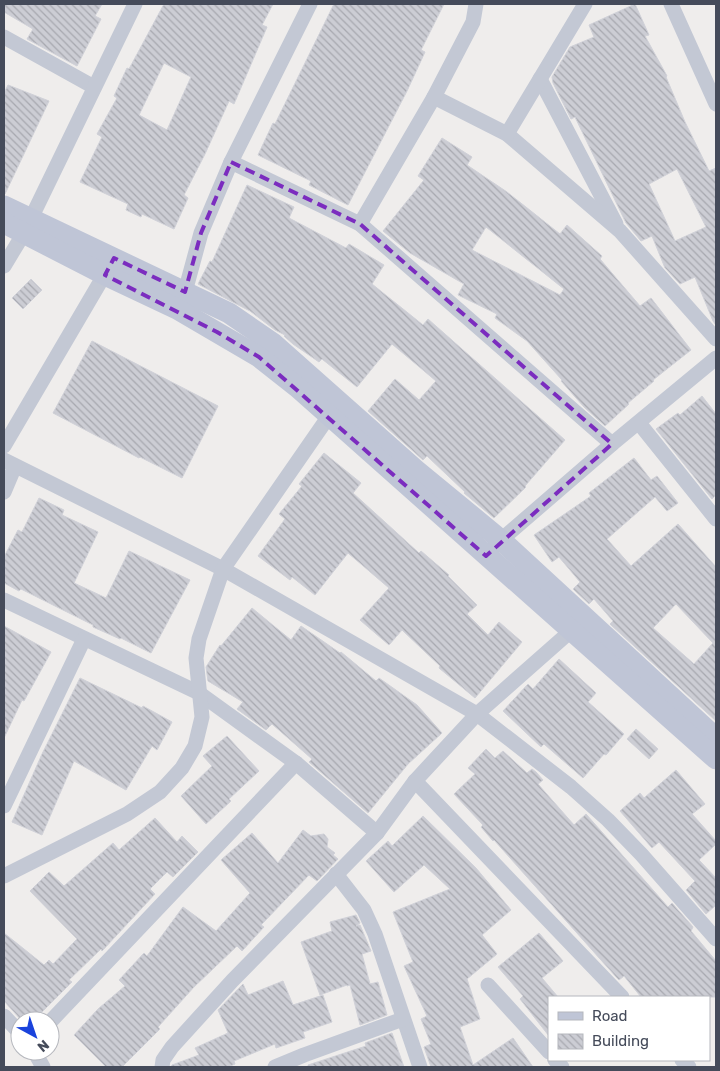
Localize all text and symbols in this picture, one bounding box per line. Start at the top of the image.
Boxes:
legend [548,996,710,1061]
text: Road [592,1007,628,1025]
north arrow [10,1011,60,1061]
text: Building [592,1032,649,1050]
text: N [34,1036,52,1055]

